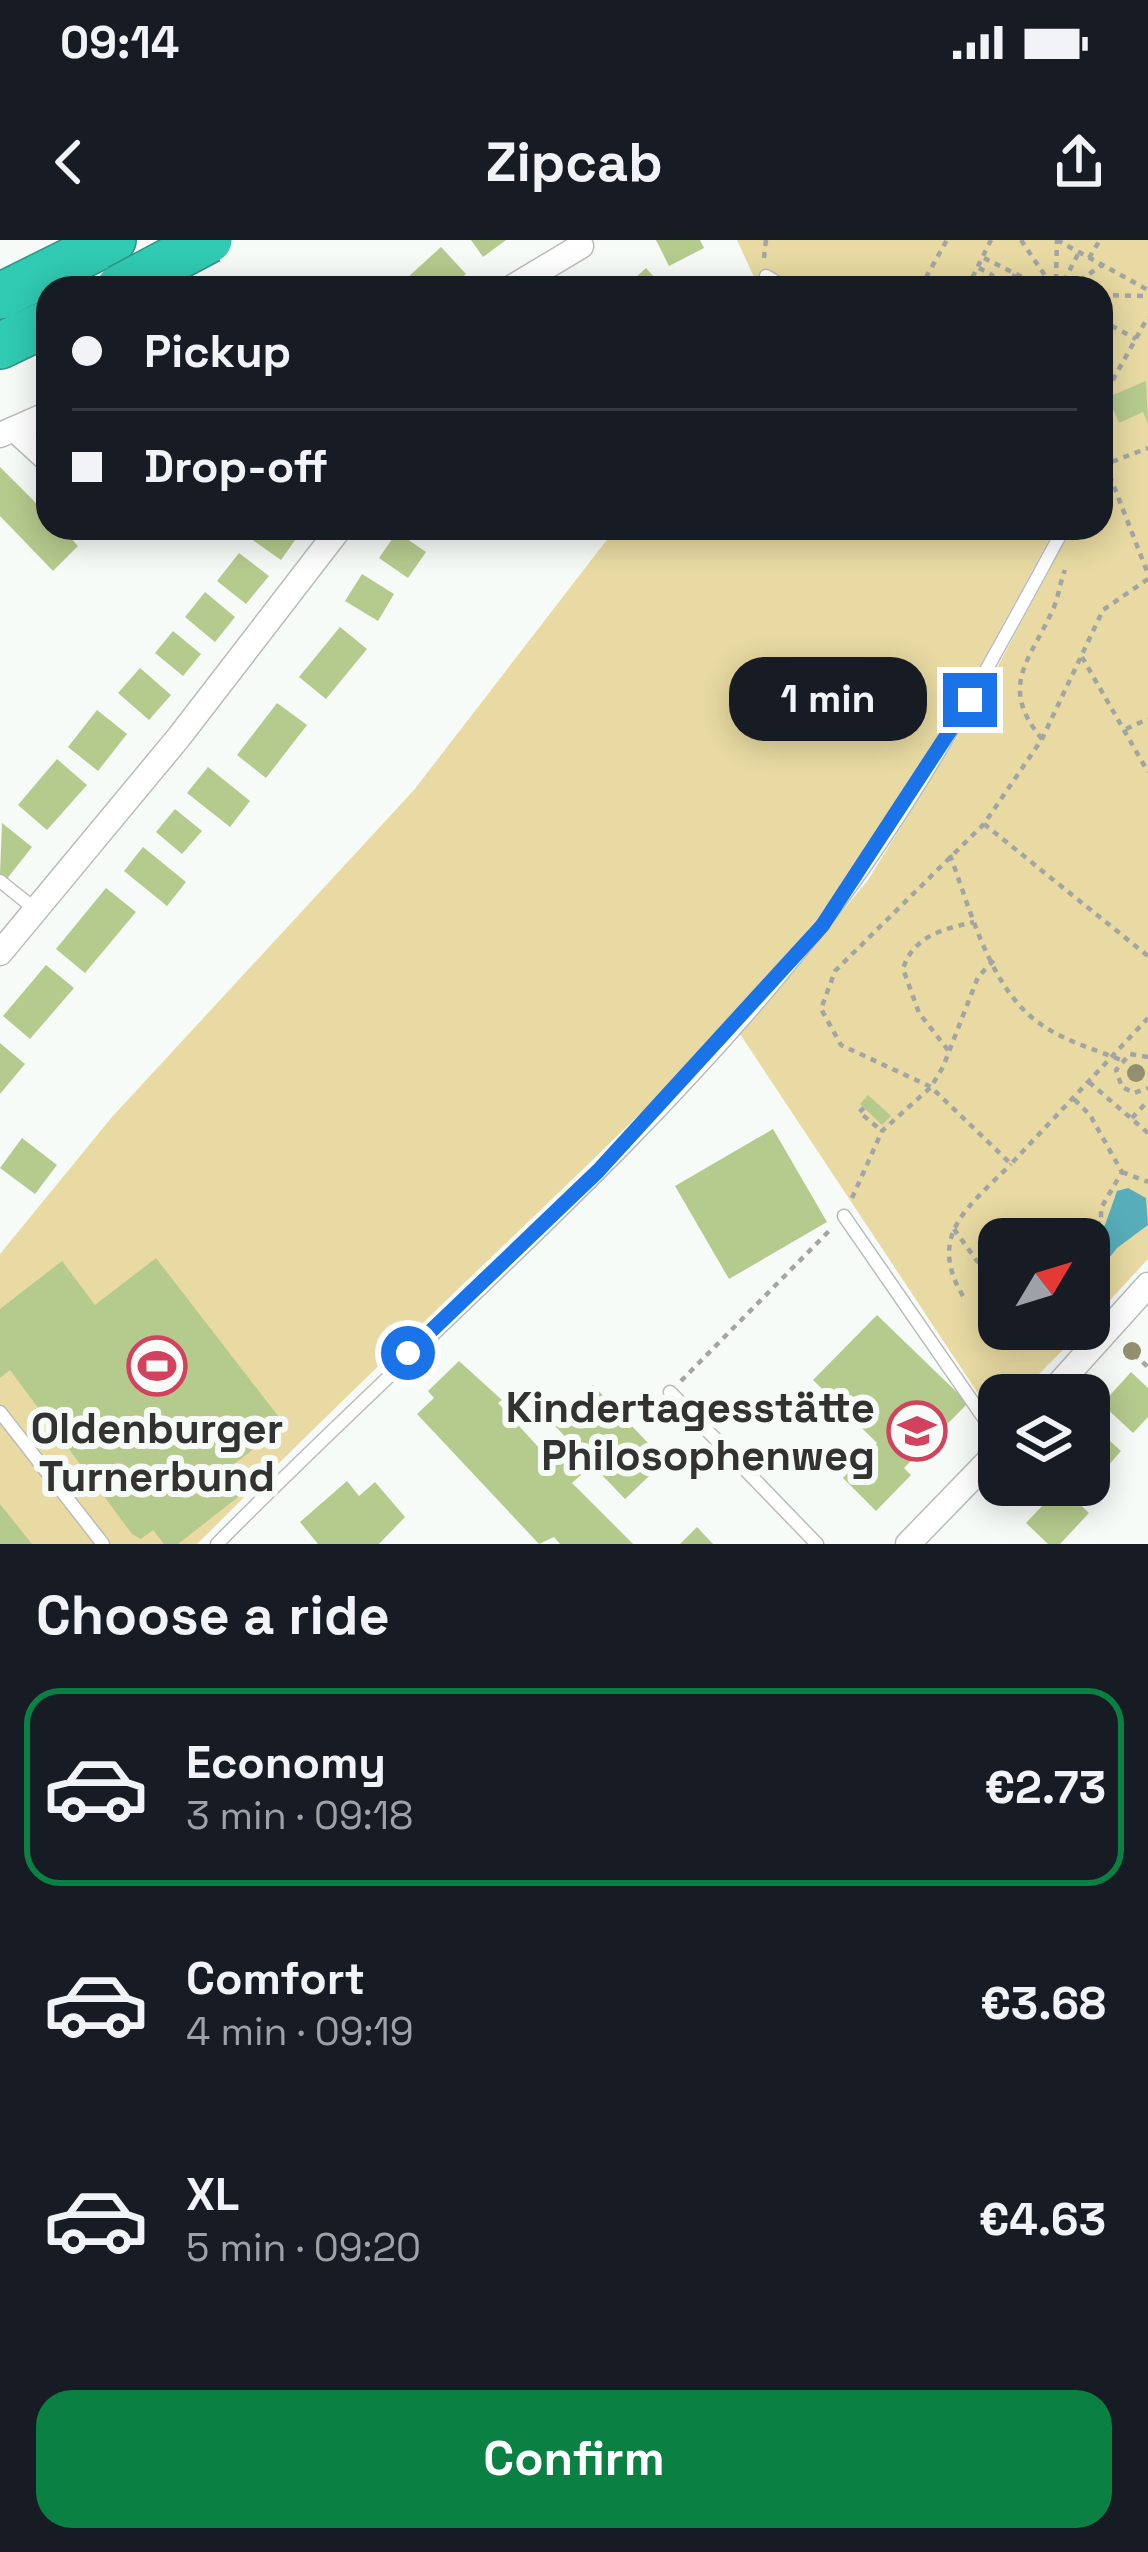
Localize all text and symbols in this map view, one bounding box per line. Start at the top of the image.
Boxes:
text: 09:14 [60,14,179,71]
text: Zipcab [485,128,663,197]
icon: back [36,129,102,195]
icon: share [1046,129,1112,195]
text: Pickup [144,323,291,380]
text: Drop-off [144,438,328,495]
callout: 1 min [730,658,928,742]
route end [943,673,997,727]
text: 1 min [780,674,876,723]
north arrow [978,1218,1110,1350]
map controls [978,1218,1110,1506]
route start [381,1326,435,1380]
sports icon: Oldenburger Turnerbund [126,1335,188,1397]
button: layers [978,1374,1110,1506]
place label: Kindertagesstätte Philosophenweg [506,1381,875,1482]
school or university icon: Kindertagesstätte Philosophenweg [886,1400,948,1462]
place label: Oldenburger Turnerbund [31,1402,283,1503]
text: Choose a ride [36,1581,390,1650]
icon: car [42,1733,150,1841]
text: Economy [186,1734,386,1791]
text: €2.73 [985,1759,1106,1816]
text: 3 min · 09:18 [186,1791,413,1840]
icon: car [42,1949,150,2057]
text: Comfort [186,1950,365,2007]
text: €3.68 [980,1975,1106,2032]
text: 4 min · 09:19 [186,2007,414,2056]
icon: car [42,2165,150,2273]
text: XL [186,2166,239,2223]
text: €4.63 [979,2191,1106,2248]
text: 5 min · 09:20 [186,2223,421,2272]
button: Confirm [36,2390,1112,2528]

